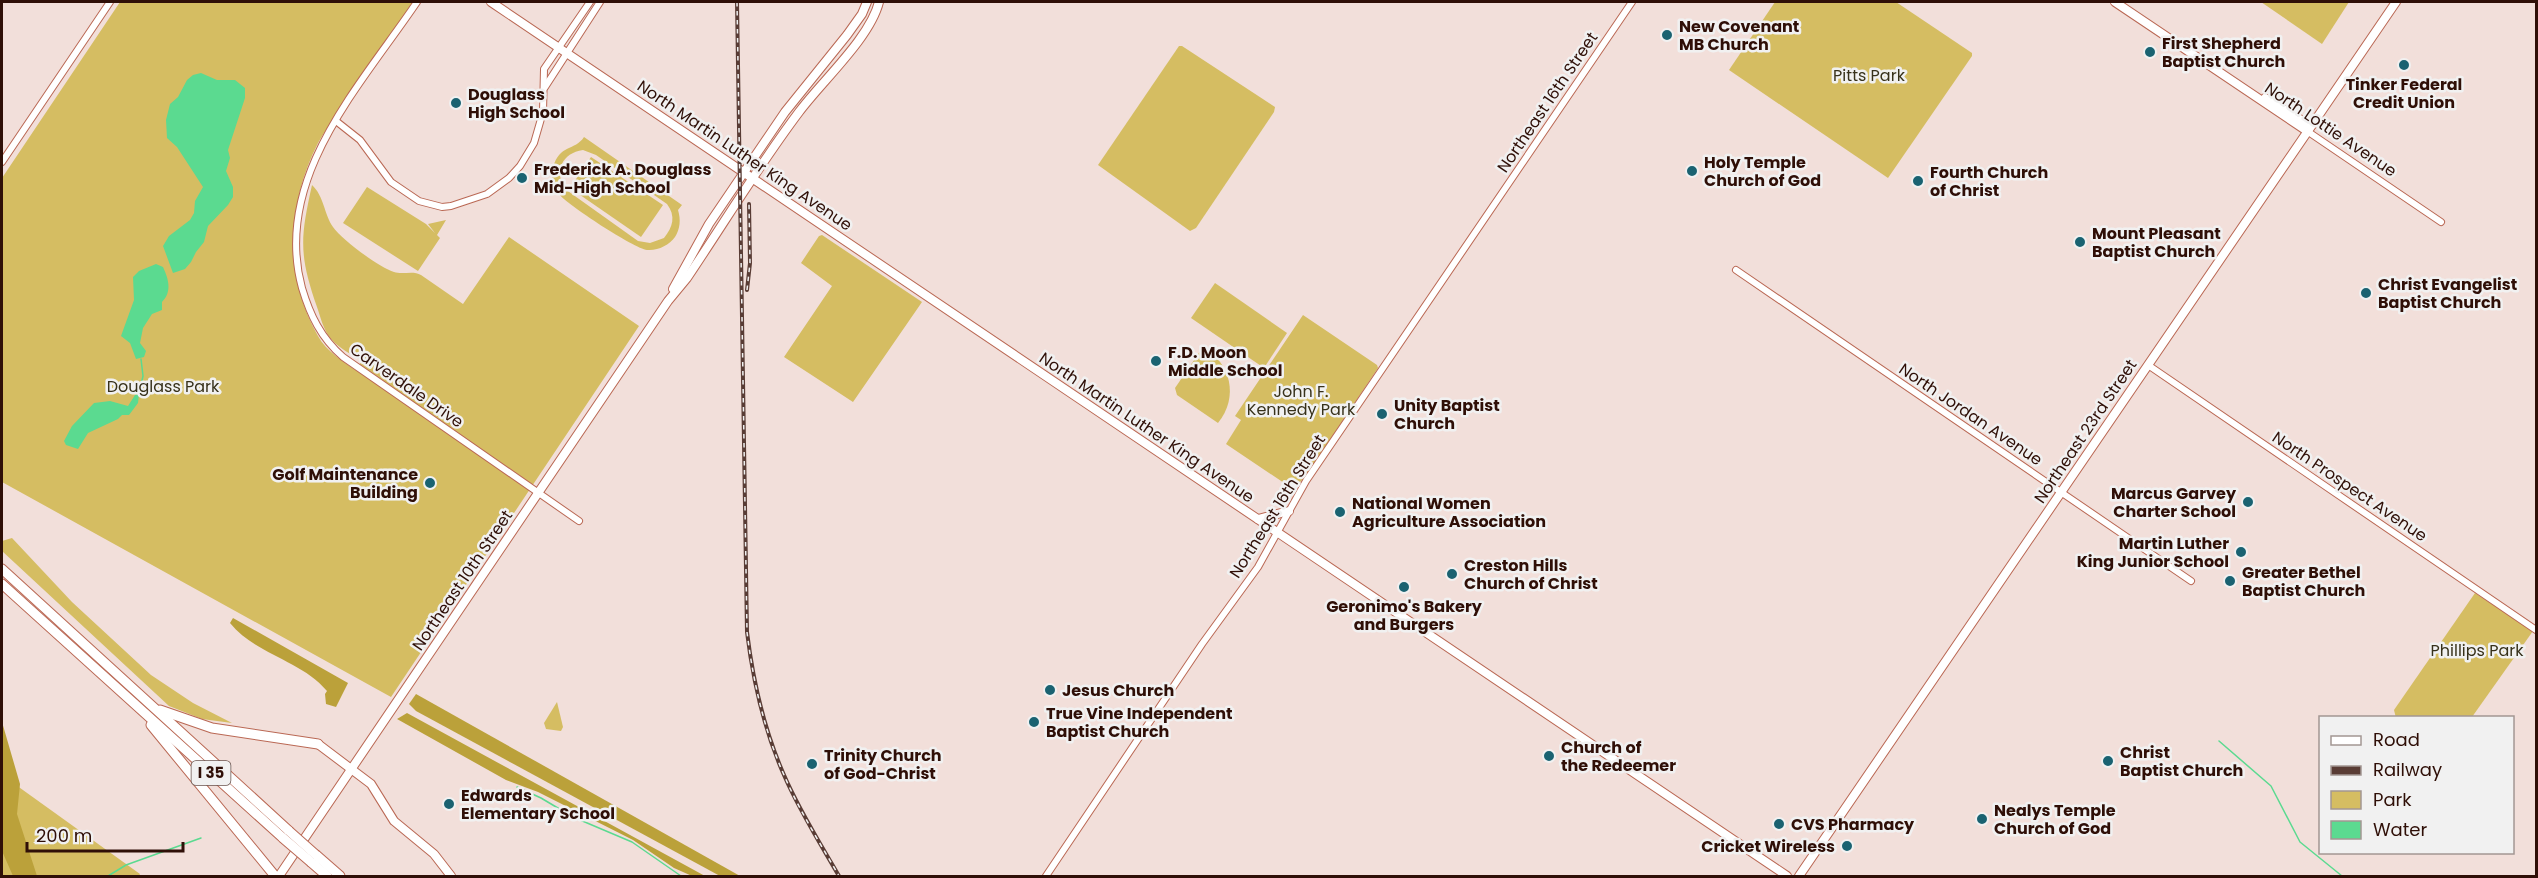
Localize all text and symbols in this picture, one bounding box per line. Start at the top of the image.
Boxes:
place label: New Covenant MB Church [1679,15,1799,56]
street label: Northeast 16th Street [1492,27,1603,177]
marker: New Covenant MB Church [1660,28,1674,42]
place label: First Shepherd Baptist Church [2162,32,2285,73]
marker: First Shepherd Baptist Church [2143,45,2157,59]
marker: Tinker Federal Credit Union [2397,58,2411,72]
park label: Pitts Park [1833,64,1906,87]
place label: Tinker Federal Credit Union [2346,73,2462,114]
street label: North Martin Luther King Avenue [633,75,857,236]
street label: North Lottie Avenue [2260,77,2401,182]
place label: Douglass High School [468,83,565,124]
marker: Douglass High School [449,96,463,110]
place label: Holy Temple Church of God [1704,151,1821,192]
place label: Frederick A. Douglass Mid-High School [534,158,711,199]
place label: Fourth Church of Christ [1930,161,2048,202]
marker: Holy Temple Church of God [1685,164,1699,178]
marker: Frederick A. Douglass Mid-High School [515,171,529,185]
marker: Fourth Church of Christ [1911,174,1925,188]
place label: Mount Pleasant Baptist Church [2092,222,2221,263]
marker: Mount Pleasant Baptist Church [2073,235,2087,249]
place label: Christ Evangelist Baptist Church [2378,273,2517,314]
marker: Christ Evangelist Baptist Church [2359,286,2373,300]
street label: Carverdale Drive [345,338,468,433]
place label: F.D. Moon Middle School [1168,341,1283,382]
street label: North Martin Luther King Avenue [1035,347,1259,508]
marker: F.D. Moon Middle School [1149,354,1163,368]
street label: Northeast 23rd Street [2029,355,2142,508]
street label: North Jordan Avenue [1894,358,2047,471]
park label: Douglass Park [107,375,220,398]
park label: John F. Kennedy Park [1247,380,1356,421]
place label: Unity Baptist Church [1394,394,1500,435]
marker: Unity Baptist Church [1375,407,1389,421]
street label: North Prospect Avenue [2268,426,2432,547]
street label: Northeast 16th Street [1224,430,1331,582]
place label: Golf Maintenance Building [272,463,418,504]
marker: Golf Maintenance Building [423,476,437,490]
place label: Marcus Garvey Charter School [2111,482,2237,523]
place label: National Women Agriculture Association [1352,492,1546,533]
marker: Marcus Garvey Charter School [2241,495,2255,509]
street label: Northeast 10th Street [407,505,518,655]
marker: National Women Agriculture Association [1333,505,1347,519]
place label: Martin Luther King Junior School [2077,532,2229,573]
marker: Martin Luther King Junior School [2234,545,2248,559]
place label: Creston Hills Church of Christ [1464,554,1598,595]
place label: Greater Bethel Baptist Church [2242,561,2365,602]
marker: Creston Hills Church of Christ [1445,567,1459,581]
marker: Greater Bethel Baptist Church [2223,574,2237,588]
marker: Geronimo's Bakery and Burgers [1397,580,1411,594]
place label: Geronimo's Bakery and Burgers [1326,595,1483,636]
park label: Phillips Park [2431,639,2524,662]
place label: Jesus Church [1062,679,1174,702]
marker: Jesus Church [1043,683,1057,697]
place label: True Vine Independent Baptist Church [1046,702,1233,743]
marker: True Vine Independent Baptist Church [1027,715,1041,729]
legend [2319,716,2514,854]
text: Road [2373,727,2420,752]
place label: Church of the Redeemer [1561,736,1676,777]
place label: Christ Baptist Church [2120,741,2243,782]
place label: Trinity Church of God-Christ [824,744,942,785]
marker: Church of the Redeemer [1542,749,1556,763]
marker: Christ Baptist Church [2101,754,2115,768]
marker: Trinity Church of God-Christ [805,757,819,771]
text: Railway [2373,757,2442,782]
road number: I 35 [192,761,230,785]
place label: Edwards Elementary School [461,784,615,825]
text: Park [2373,787,2412,812]
marker: Edwards Elementary School [442,797,456,811]
place label: Nealys Temple Church of God [1994,799,2116,840]
marker: Nealys Temple Church of God [1975,812,1989,826]
place label: CVS Pharmacy [1791,813,1915,836]
scale bar [27,815,183,853]
marker: CVS Pharmacy [1772,817,1786,831]
text: Water [2373,817,2427,842]
text: 200 m [36,823,92,848]
place label: Cricket Wireless [1701,835,1835,858]
marker: Cricket Wireless [1840,839,1854,853]

